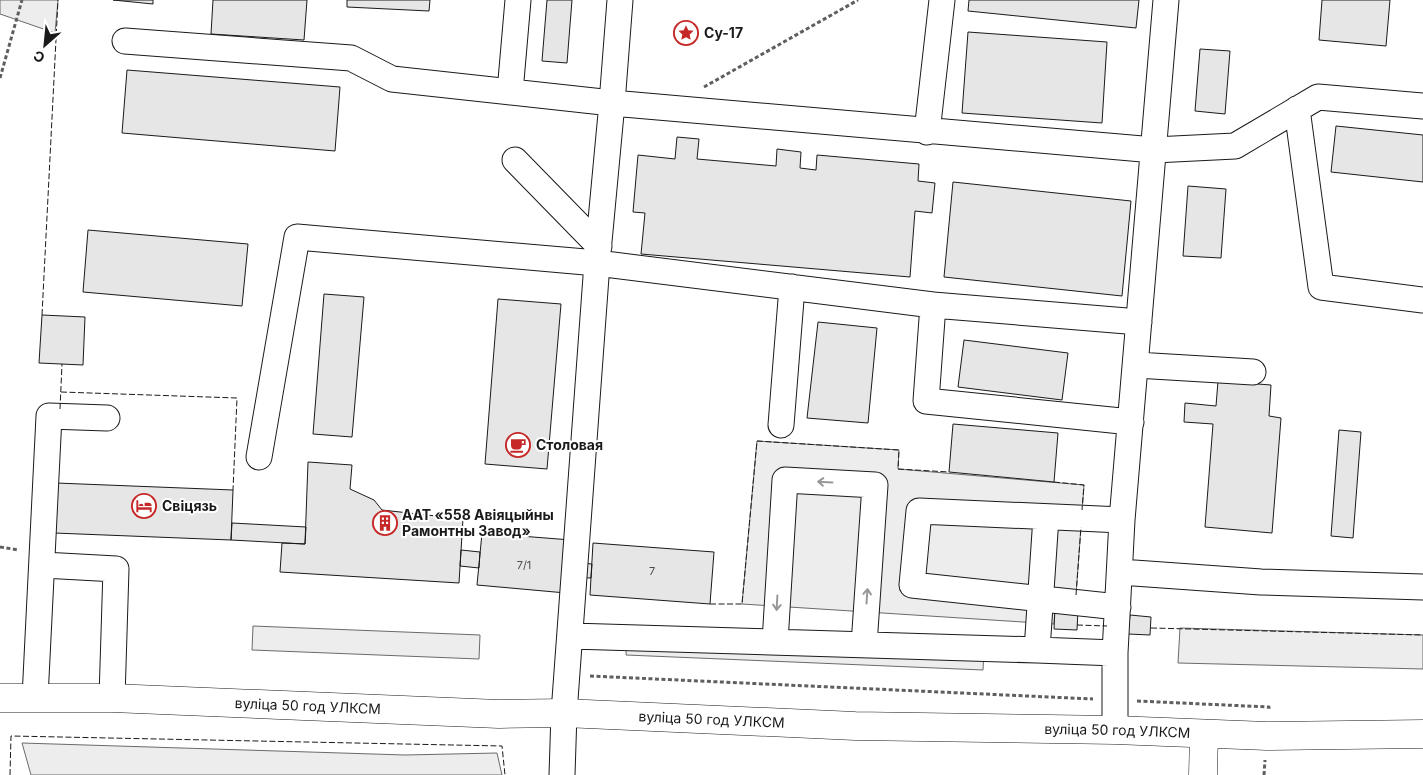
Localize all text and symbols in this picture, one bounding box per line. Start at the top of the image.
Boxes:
north arrow [20,20,70,70]
place icon: Су-17 [673,20,699,46]
place label: Су-17 [704,24,743,41]
text: С [30,47,47,67]
cafe icon: Столовая [505,432,531,458]
place label: Столовая [536,436,603,453]
one-way arrow [817,478,833,487]
hotel icon: Свіцязь [131,493,157,519]
place label: Свіцязь [162,497,217,514]
place label: ААТ «558 Авіяцыйны Рамонтны Завод» [402,506,554,539]
building icon: ААТ «558 Авіяцыйны Рамонтны Завод» [372,510,398,536]
house number: 7/1 [517,558,531,572]
house number: 7 [649,564,655,578]
one-way arrow [862,589,872,605]
one-way arrow [773,594,782,610]
street label: вуліца 50 год УЛКСМ [234,694,381,717]
street label: вуліца 50 год УЛКСМ [638,707,785,731]
street label: вуліца 50 год УЛКСМ [1044,720,1191,741]

